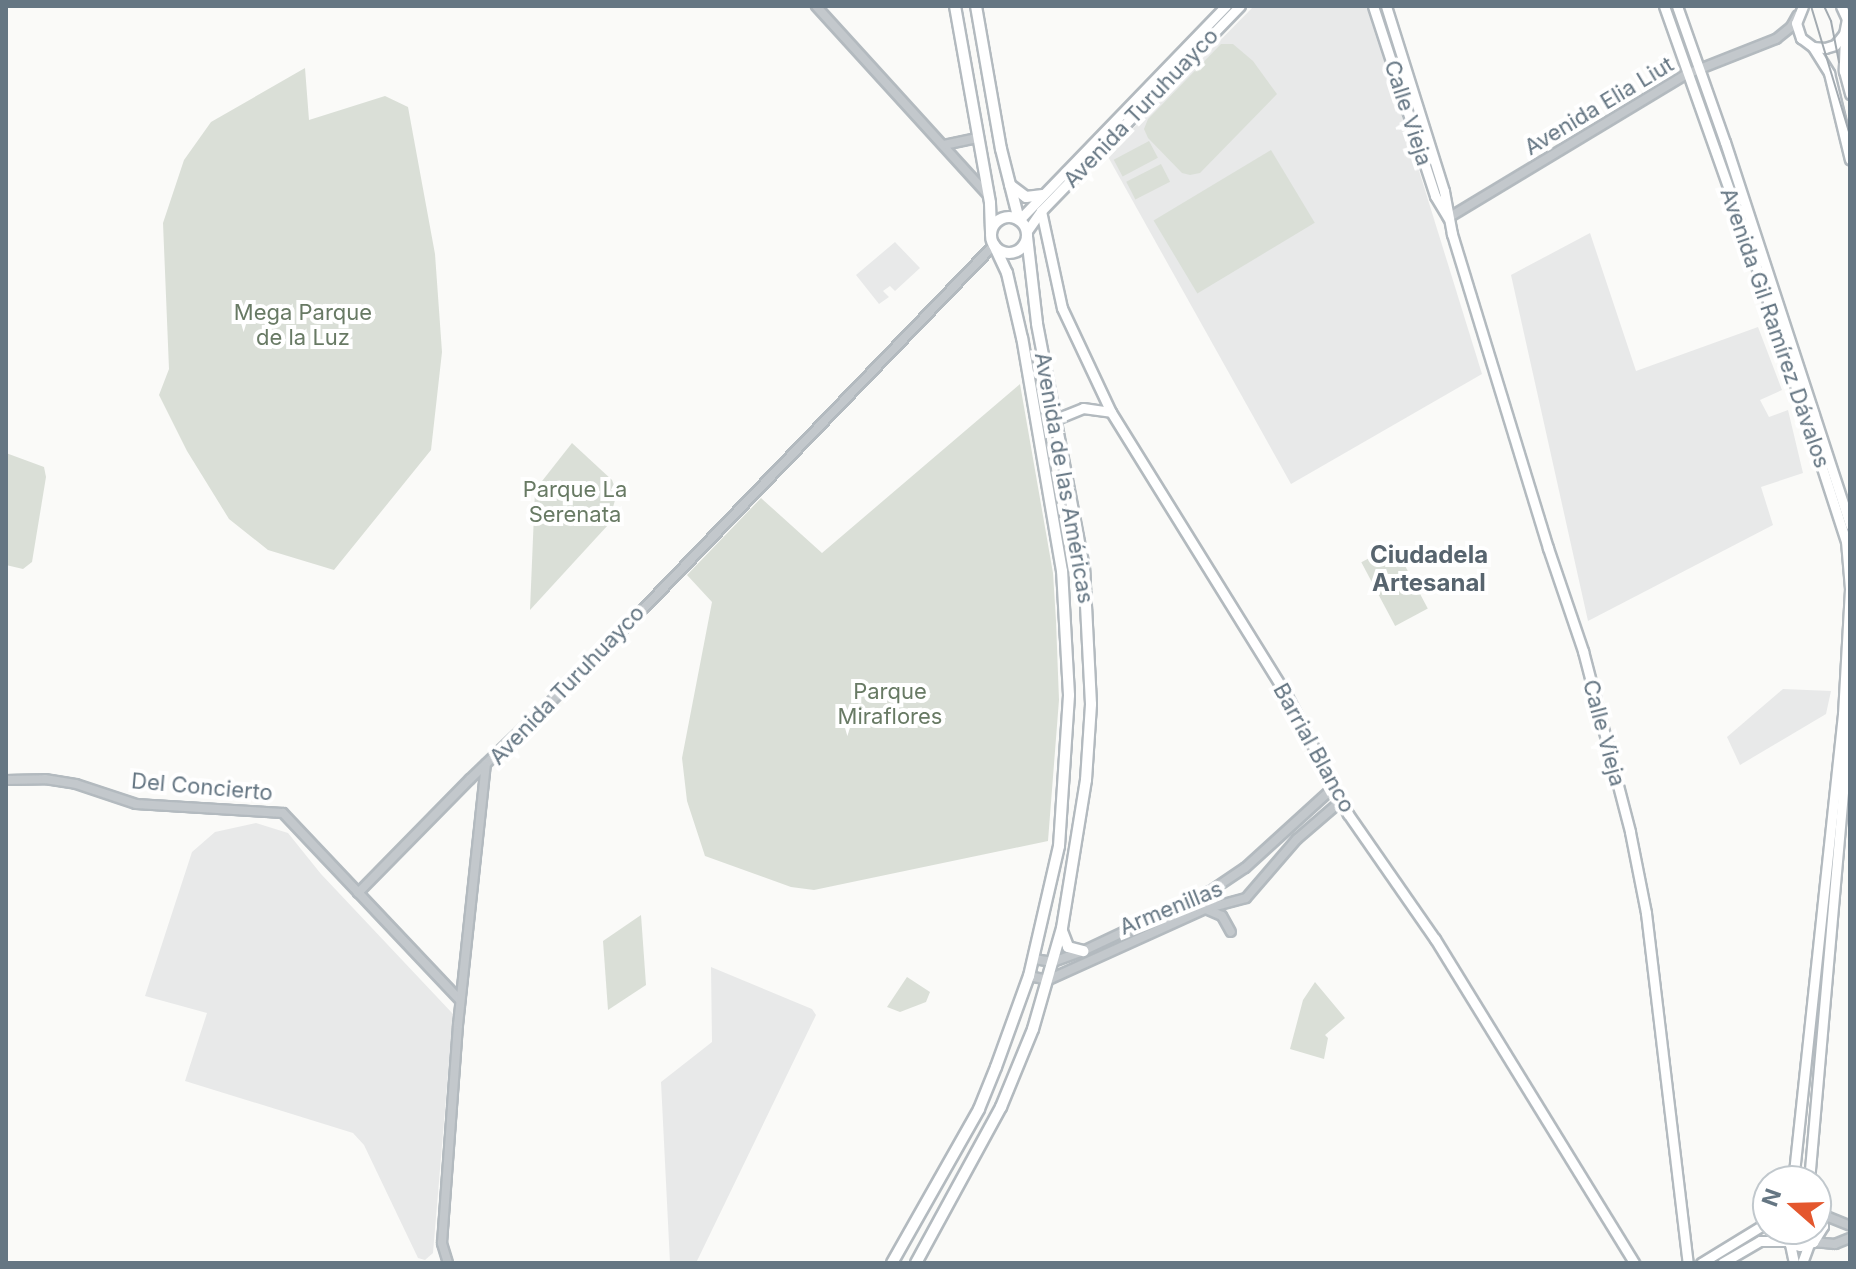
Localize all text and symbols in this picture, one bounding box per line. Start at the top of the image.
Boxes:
street label: Avenida Turuhuayco [1058,23,1224,193]
street label: Avenida Elia Liut [1520,51,1678,161]
street label: Calle Vieja [1379,57,1437,169]
street label: Avenida Gil Ramírez Dávalos [1715,184,1835,472]
park label: Mega Parque de la Luz [234,299,372,350]
street label: Avenida de las Américas [1029,350,1099,606]
park label: Parque La Serenata [523,476,627,528]
district label: Ciudadela Artesanal [1370,541,1488,597]
street label: Avenida Turuhuayco [484,600,650,770]
street label: Calle Vieja [1577,677,1631,789]
park label: Parque Miraflores [838,678,942,730]
street label: Barrial Blanco [1268,679,1360,817]
street label: Del Concierto [130,768,274,806]
street label: Armenillas [1116,875,1226,941]
north arrow [1752,1165,1832,1245]
text: N [1756,1185,1786,1210]

